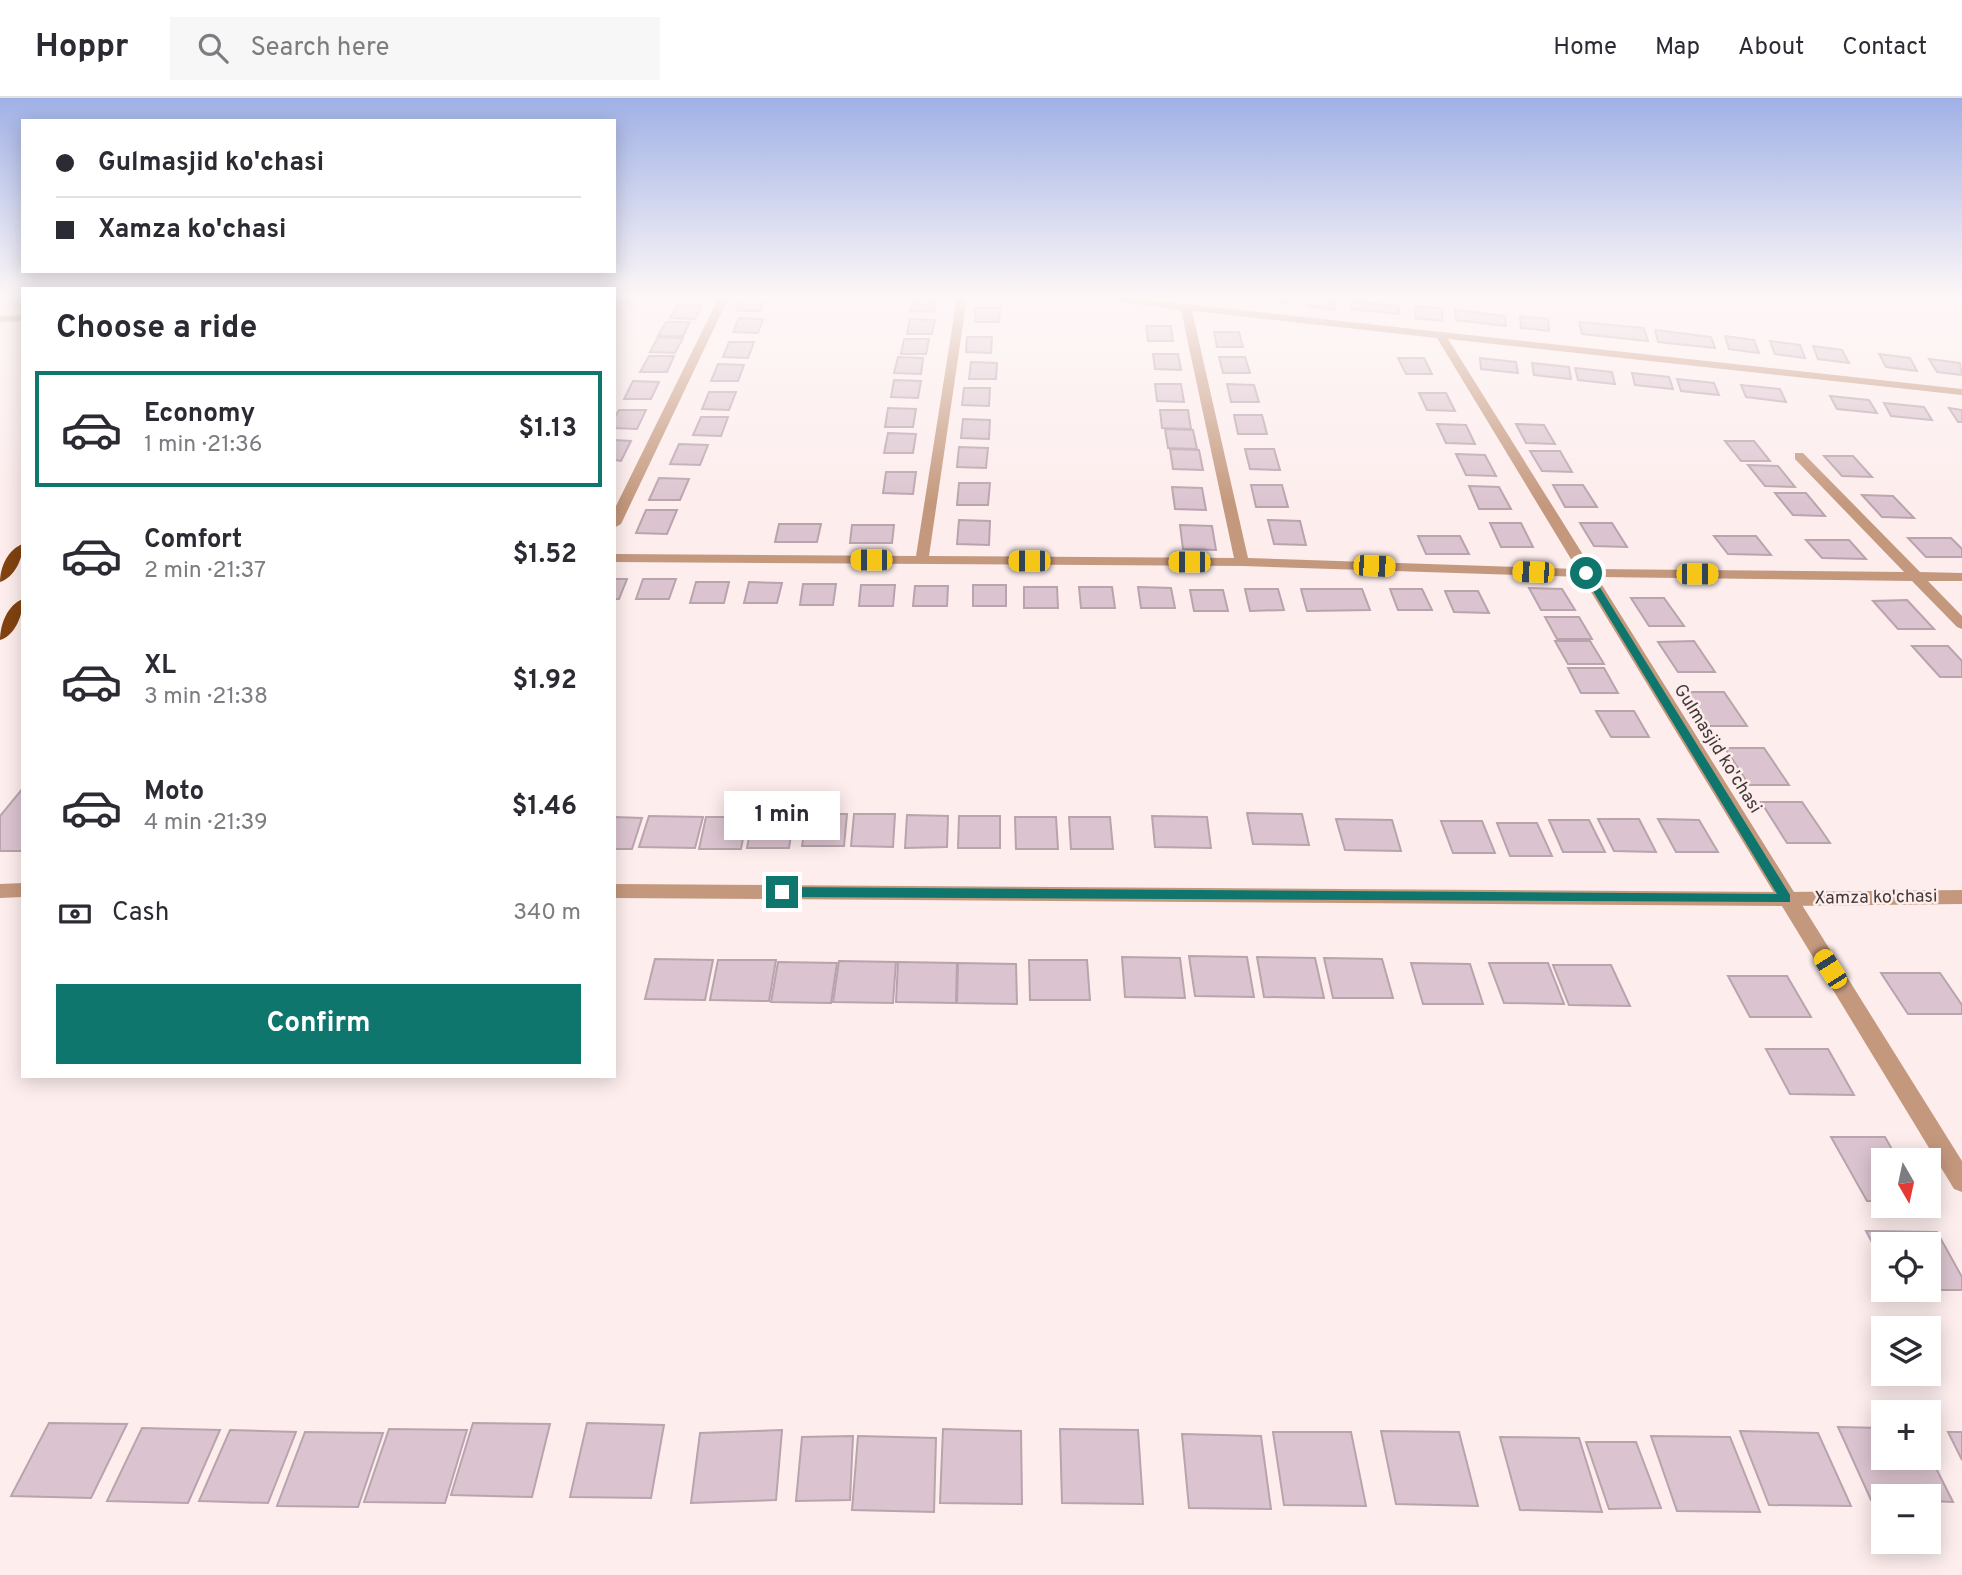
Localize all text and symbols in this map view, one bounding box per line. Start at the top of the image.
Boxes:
search box [170,17,660,80]
text: Hoppr [35,27,128,69]
icon: search [194,29,232,67]
text: Search here [250,32,389,65]
text: Home [1553,33,1617,63]
text: Map [1655,33,1700,63]
text: About [1738,33,1804,63]
text: Contact [1842,33,1927,63]
text: Gulmasjid ko'chasi [98,147,324,180]
text: Xamza ko'chasi [98,214,286,247]
text: Choose a ride [56,309,257,349]
icon: car [60,398,123,461]
text: Economy [144,398,255,431]
text: $1.13 [518,413,577,446]
text: 1 min · 21:36 [144,431,262,460]
icon: car [60,524,123,587]
text: Comfort [144,524,242,557]
text: $1.52 [513,539,577,572]
car [851,550,893,571]
car [1009,551,1051,572]
car [1169,552,1211,573]
car [1353,555,1396,577]
text: 2 min · 21:37 [144,557,266,586]
route start [1570,557,1602,589]
car [1512,561,1555,583]
car [1677,564,1719,585]
icon: car [60,650,123,713]
text: XL [144,650,176,683]
text: $1.92 [513,665,577,698]
street label: Gulmasjid ko'chasi [1668,680,1766,818]
text: 3 min · 21:38 [144,683,268,712]
icon: car [60,776,123,839]
text: Moto [144,776,204,809]
callout: 1 min [724,790,840,840]
text: $1.46 [512,791,577,824]
text: 1 min [754,801,810,830]
text: 4 min · 21:39 [144,809,268,838]
route end [766,876,798,908]
street label: Xamza ko'chasi [1814,885,1938,911]
icon: cash [56,895,94,933]
text: Cash [112,897,169,930]
text: 340 m [513,899,581,928]
car [1810,946,1851,992]
button: Confirm [56,984,581,1064]
north arrow [1871,1148,1941,1218]
map controls [1871,1148,1941,1554]
button: locate [1871,1232,1941,1302]
button: layers [1871,1316,1941,1386]
button: + [1871,1400,1941,1470]
button: − [1871,1484,1941,1554]

